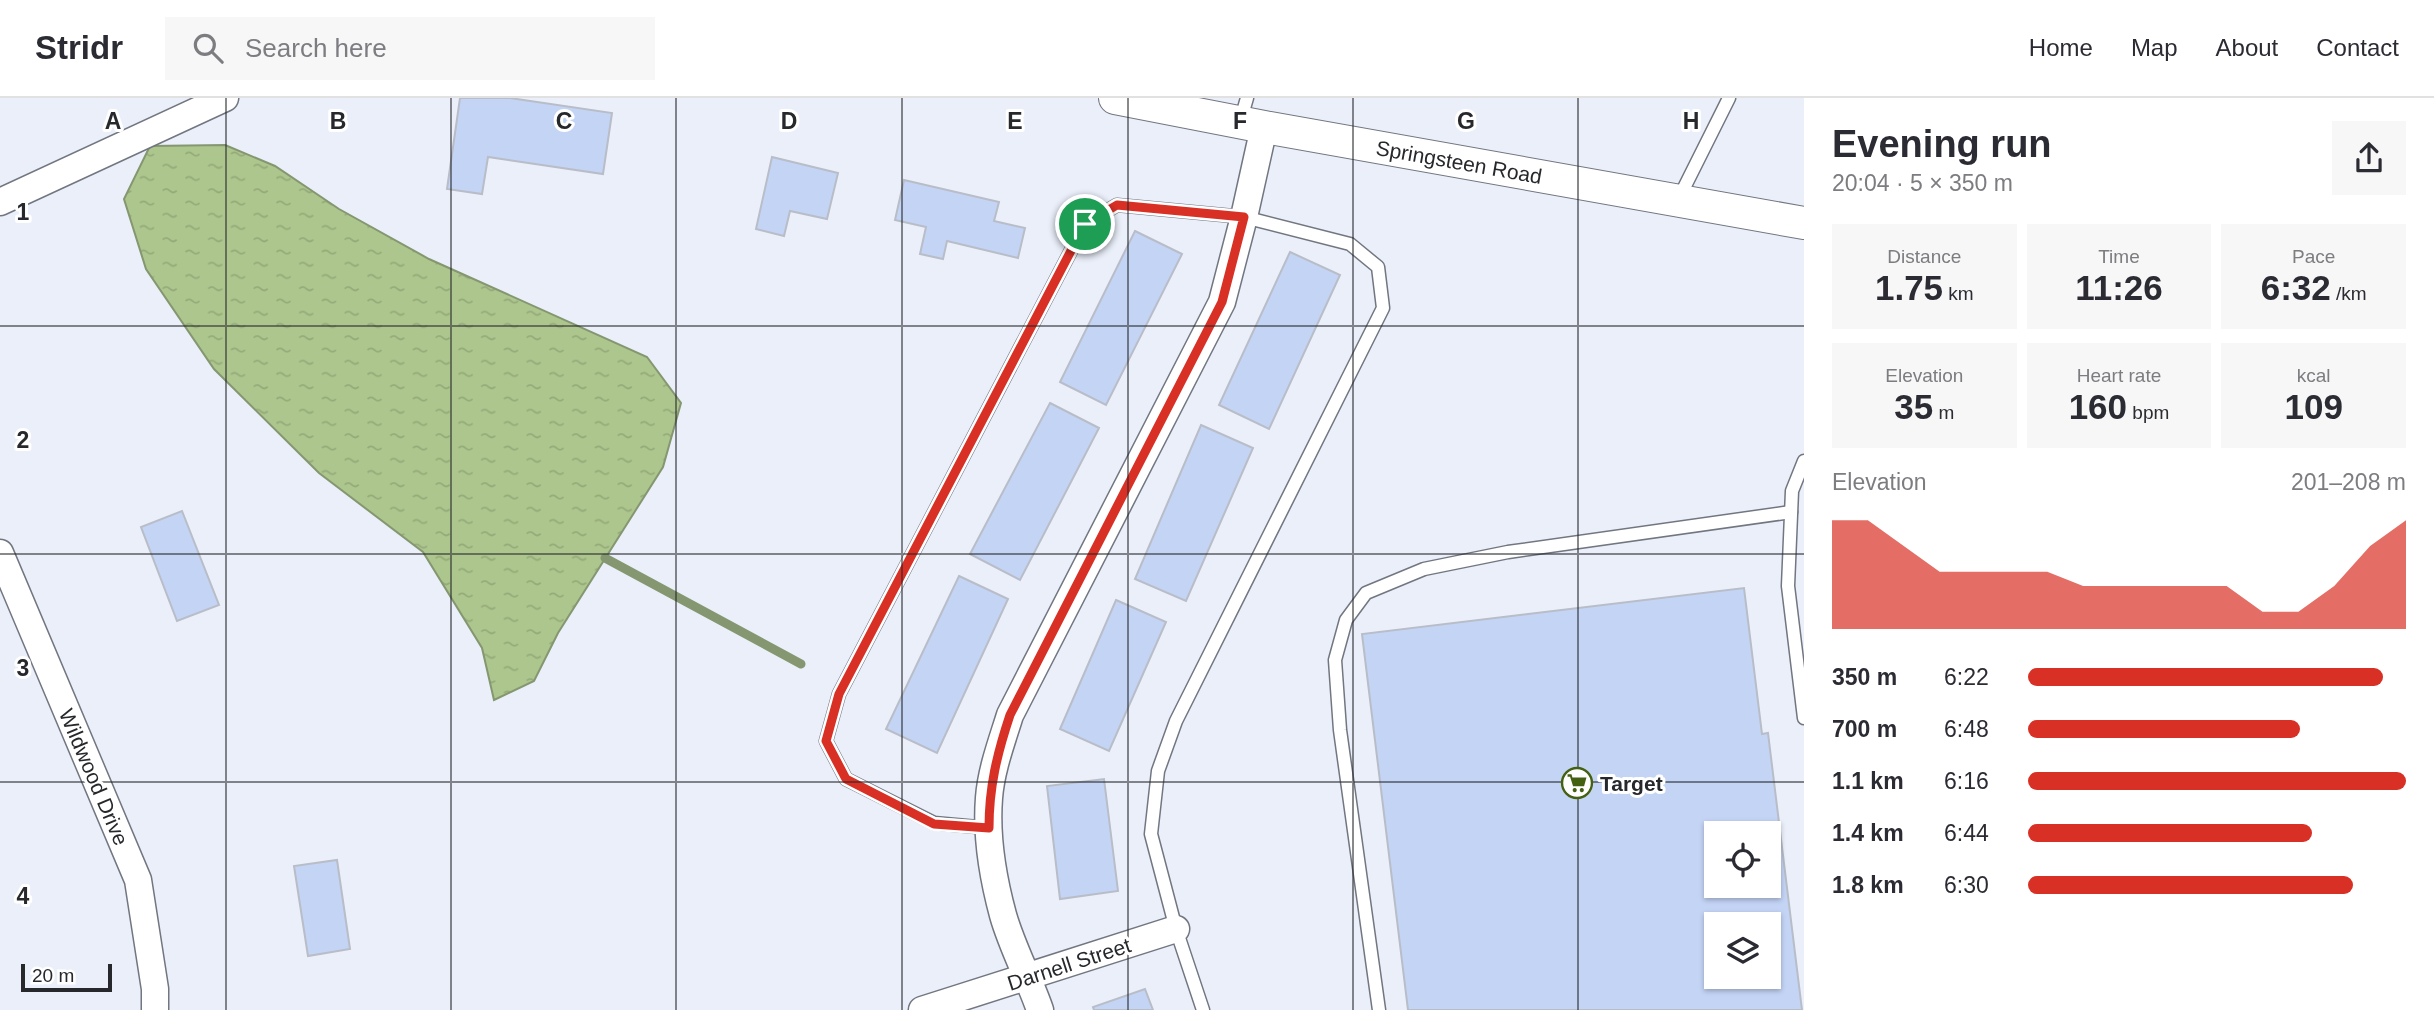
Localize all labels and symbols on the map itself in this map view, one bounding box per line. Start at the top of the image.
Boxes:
text: A [105,108,121,134]
text: B [330,108,346,134]
text: C [556,108,572,134]
text: D [781,108,797,134]
text: E [1007,108,1023,134]
text: F [1233,108,1247,134]
text: G [1457,108,1475,134]
text: H [1683,108,1699,134]
street label: Springsteen Road [1374,136,1544,188]
pin [1055,194,1115,254]
text: 1 [17,199,30,225]
text: 2 [17,427,29,453]
text: 3 [17,655,29,681]
street label: Wildwood Drive [55,705,133,849]
supermarket icon: Target [1560,766,1594,800]
place label: Target [1600,772,1663,795]
text: 4 [17,883,30,909]
street label: Darnell Street [1004,933,1134,995]
scale bar [21,961,112,993]

